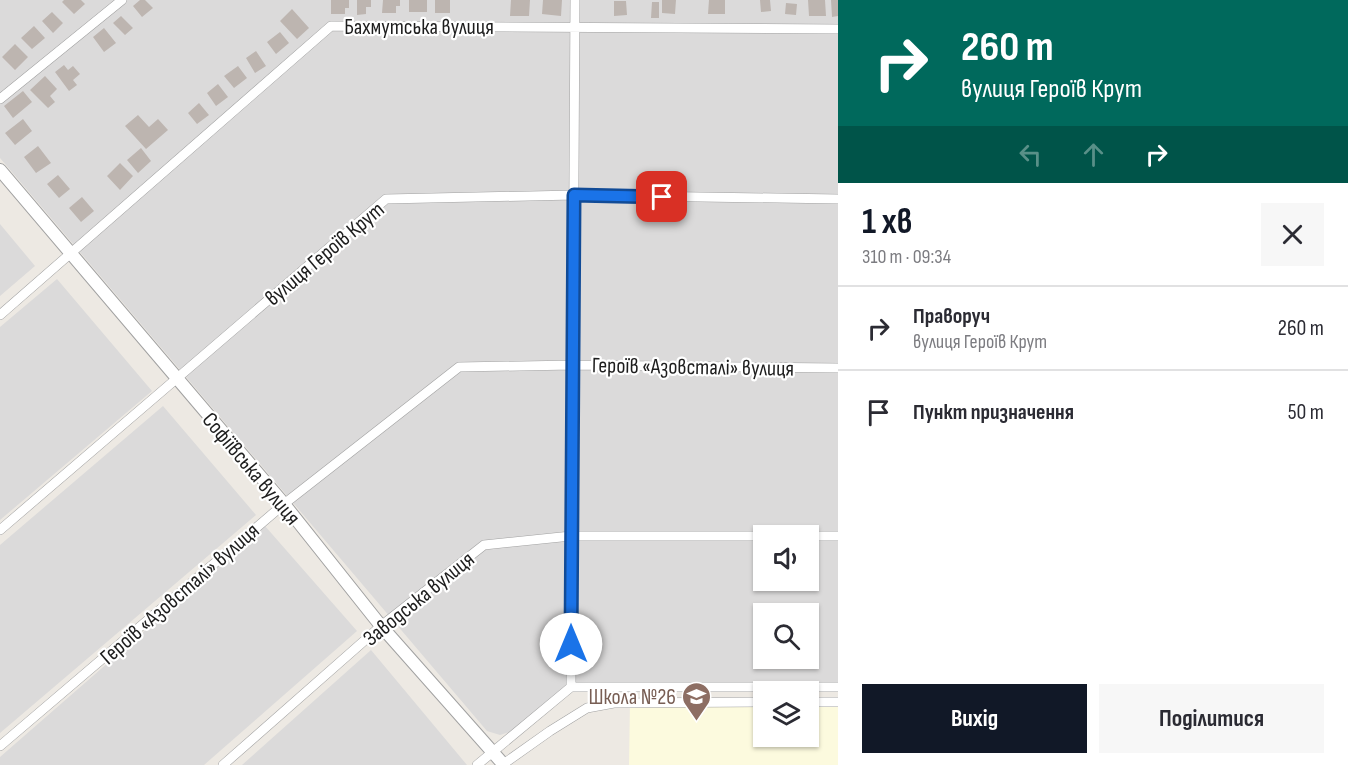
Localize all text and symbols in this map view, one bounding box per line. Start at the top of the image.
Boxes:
street label: Бахмутська вулиця [344,14,494,41]
text: 260 m [961,22,1054,73]
icon: right [862,24,940,102]
text: вулиця Героїв Крут [961,73,1142,105]
icon: left [1014,138,1047,171]
icon: ahead [1077,138,1110,171]
icon: right [1140,138,1173,171]
pin [636,171,687,222]
icon: arrive [645,180,678,213]
street label: вулиця Героїв Крут [260,196,390,312]
text: 1 хв [862,201,912,244]
button: close [1261,203,1324,266]
text: 310 m · 09:34 [862,245,951,269]
text: Праворуч [913,303,990,330]
icon: right [862,312,895,345]
text: 260 m [1278,315,1324,342]
text: вулиця Героїв Крут [913,330,1047,354]
street label: Героїв «Азовсталі» вулиця [592,352,794,383]
icon: arrive [862,396,895,429]
text: Пункт призначення [913,399,1074,426]
text: 50 m [1288,399,1324,426]
street label: Софіївська вулиця [196,407,306,531]
street label: Героїв «Азовсталі» вулиця [95,518,265,671]
map controls [753,525,819,747]
button: sound [753,525,819,591]
street label: Заводська вулиця [358,546,480,652]
button: search [753,603,819,669]
position arrow [539,612,603,676]
school or university icon: Школа №26 [681,680,713,722]
button: layers [753,681,819,747]
place label: Школа №26 [588,684,676,711]
button: Вихід [862,684,1087,753]
button: Поділитися [1099,684,1324,753]

